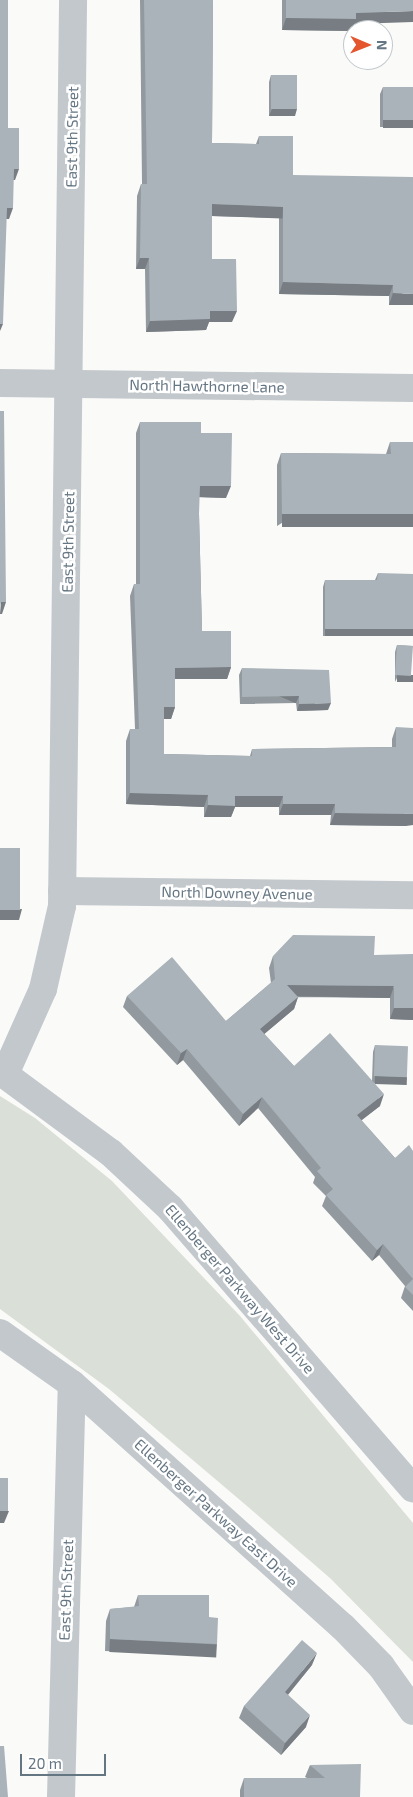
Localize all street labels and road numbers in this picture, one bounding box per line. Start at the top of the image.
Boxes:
street label: East 9th Street [62,86,82,188]
street label: North Hawthorne Lane [129,376,285,396]
street label: East 9th Street [58,491,78,593]
street label: North Downey Avenue [161,883,313,903]
street label: Ellenberger Parkway West Drive [161,1200,319,1378]
street label: Ellenberger Parkway East Drive [131,1435,301,1591]
street label: East 9th Street [55,1539,77,1641]

